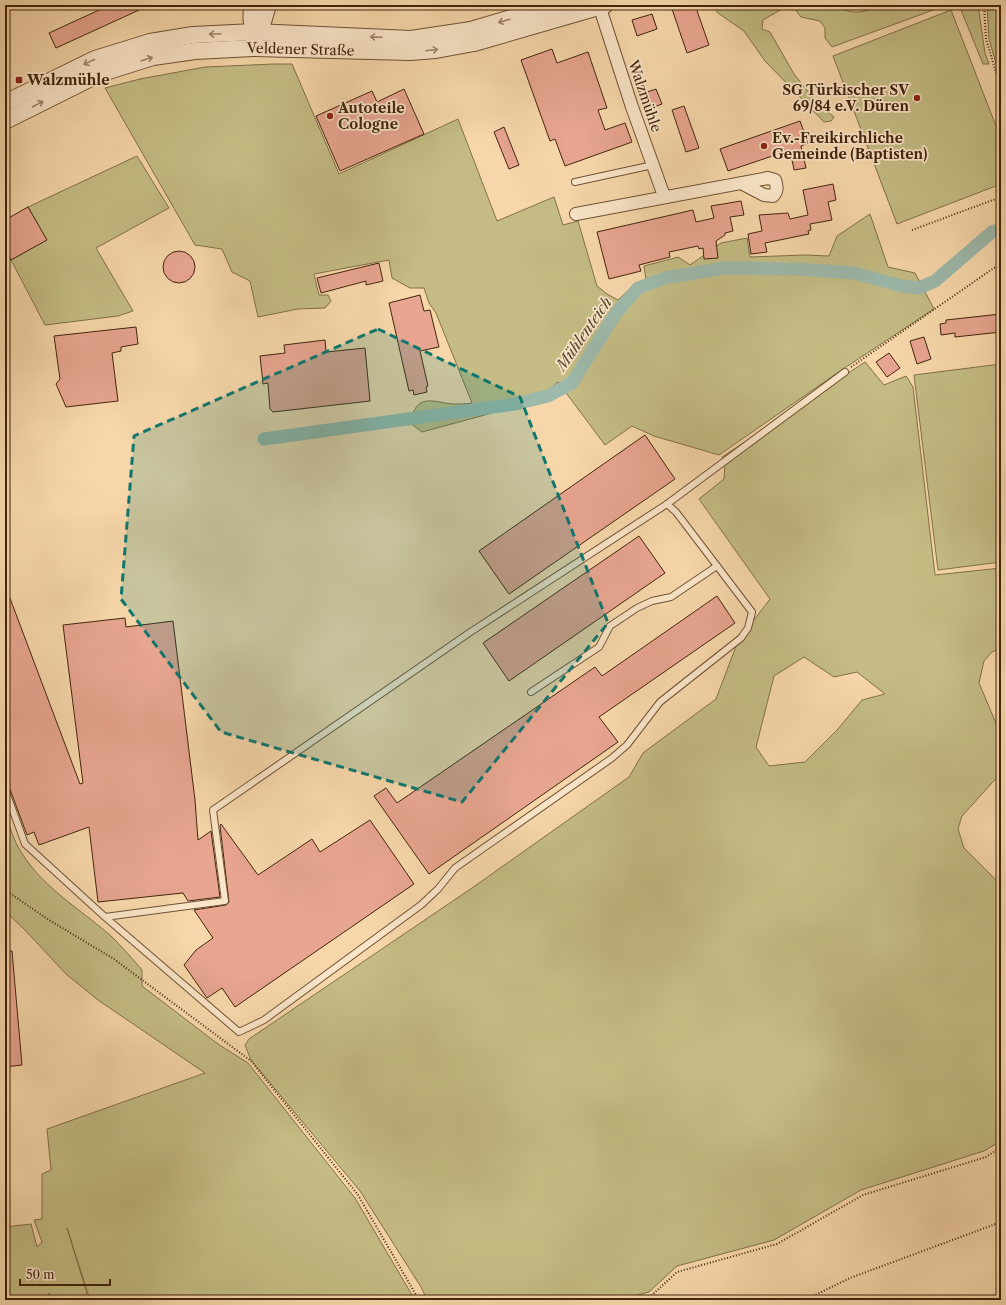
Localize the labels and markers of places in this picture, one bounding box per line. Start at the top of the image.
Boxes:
place label: Walzmühle [26,71,110,89]
marker: Walzmühle [14,75,24,85]
place label: SG Türkischer SV 69/84 e.V. Düren [782,81,910,115]
marker: SG Türkischer SV 69/84 e.V. Düren [912,93,922,103]
place label: Autoteile Cologne [337,99,405,133]
marker: Autoteile Cologne [325,111,335,121]
place label: Ev.-Freikirchliche Gemeinde (Baptisten) [772,129,927,163]
marker: Ev.-Freikirchliche Gemeinde (Baptisten) [759,141,769,151]

